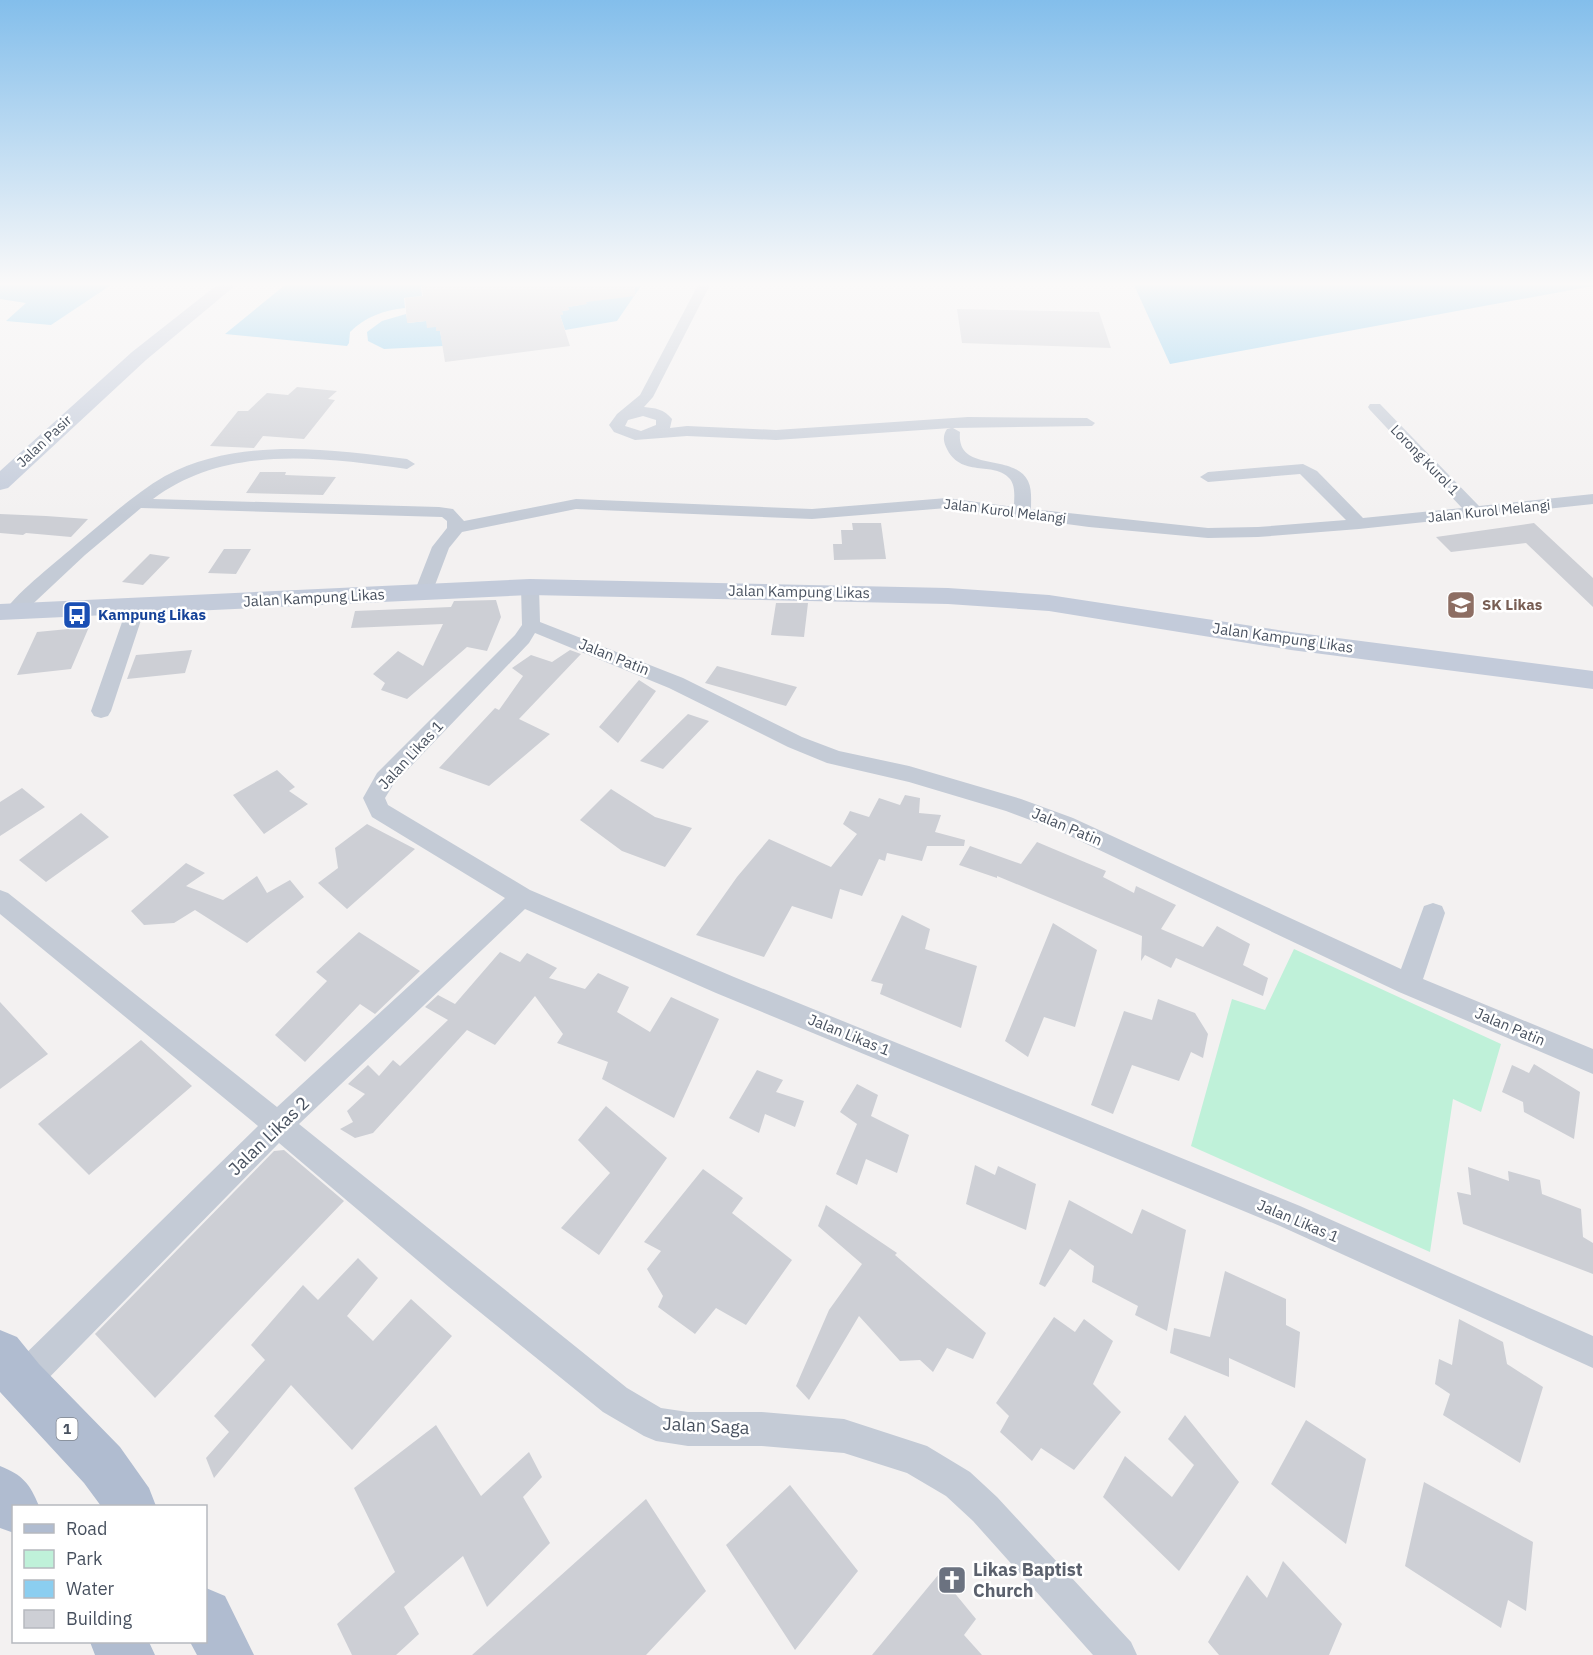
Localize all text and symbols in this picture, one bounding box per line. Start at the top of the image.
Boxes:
street label: Jalan Pasir [13,411,75,471]
street label: Lorong Kurol 1 [1387,421,1463,499]
street label: Jalan Kurol Melangi [943,495,1067,527]
street label: Jalan Kurol Melangi [1427,496,1551,526]
street label: Jalan Kampung Likas [728,581,870,602]
street label: Jalan Kampung Likas [243,584,385,611]
school or university icon: SK Likas [1445,589,1477,621]
place label: SK Likas [1482,595,1543,614]
bus stop icon: Kampung Likas [61,599,93,631]
place label: Kampung Likas [98,605,206,624]
street label: Jalan Kampung Likas [1212,618,1355,657]
street label: Jalan Patin [576,634,652,679]
street label: Jalan Likas 1 [374,716,447,793]
street label: Jalan Patin [1029,803,1105,850]
street label: Jalan Patin [1472,1003,1548,1050]
street label: Jalan Likas 1 [805,1009,893,1060]
street label: Jalan Likas 2 [223,1091,314,1180]
street label: Jalan Likas 1 [1255,1195,1342,1246]
street label: Jalan Saga [662,1412,750,1439]
road number: 1 [56,1418,78,1440]
legend [12,1505,207,1643]
text: Road [66,1517,107,1540]
text: Park [66,1547,103,1570]
place label: Likas Baptist Church [973,1558,1083,1602]
church icon: Likas Baptist Church [936,1564,968,1596]
text: Water [66,1577,115,1600]
text: Building [66,1607,133,1630]

